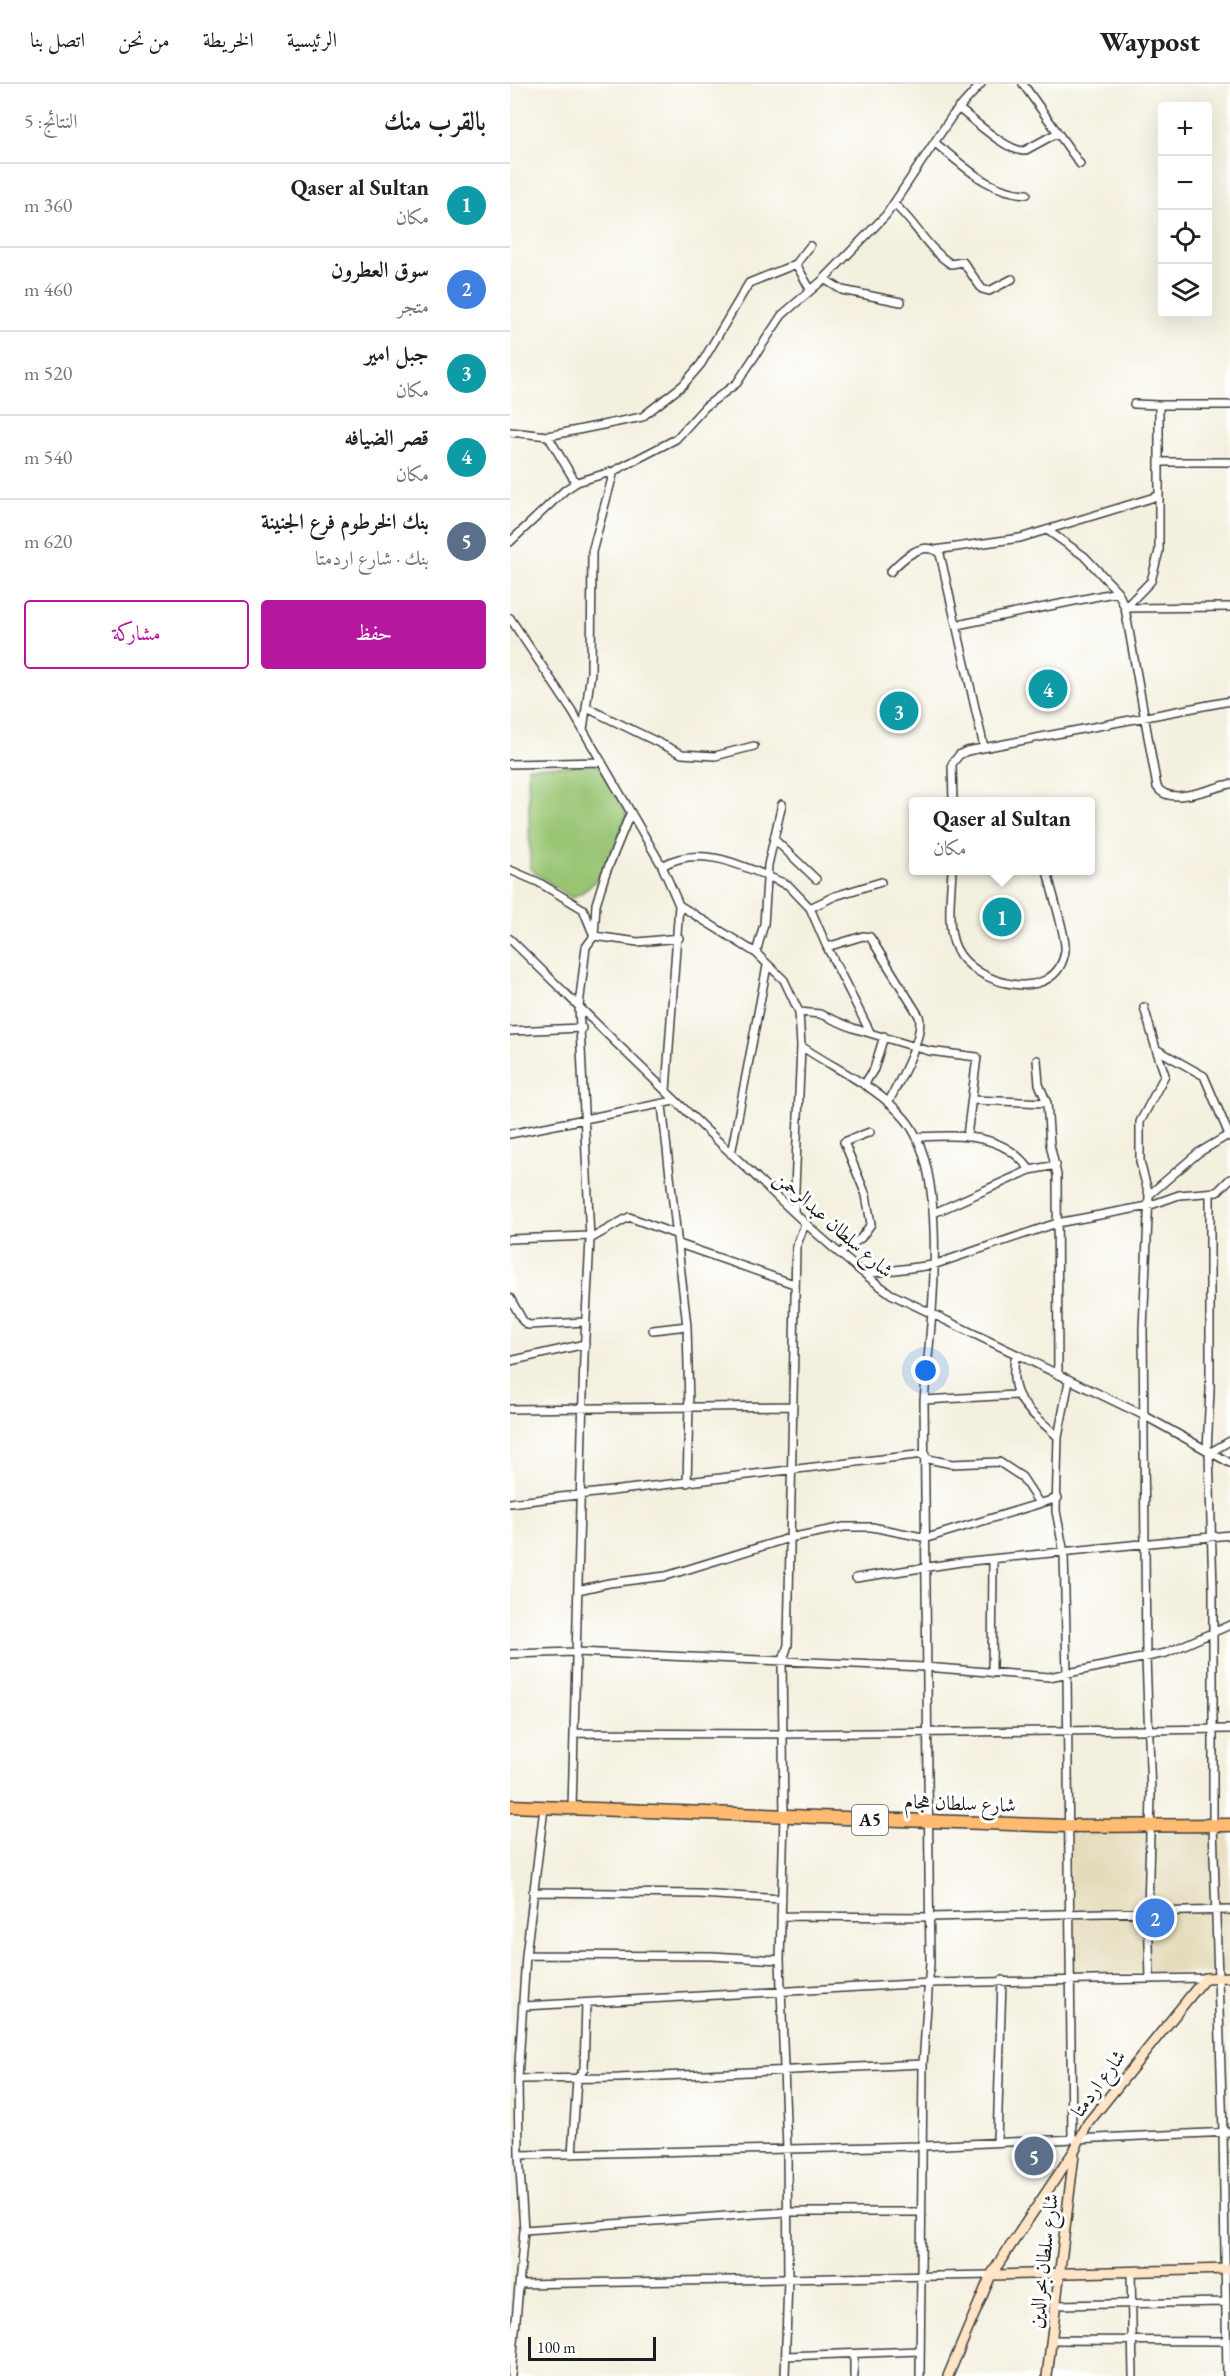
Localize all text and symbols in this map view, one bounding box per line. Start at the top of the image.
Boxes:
text: Waypost [1099,23,1200,59]
text: اتصل بنا [30,26,85,53]
text: من نحن [118,26,170,53]
text: الخريطة [203,26,254,53]
text: الرئيسية [287,26,337,53]
map controls [1158,102,1212,318]
button: + [1158,102,1212,156]
text: بالقرب منك [384,104,486,138]
text: النتائج: 5 [24,108,78,134]
button: − [1158,156,1212,210]
text: Qaser al Sultan [291,173,429,202]
text: 360 m [24,192,72,218]
text: 1 [461,192,472,218]
text: مكان [395,204,429,230]
button: locate [1158,210,1212,264]
text: سوق العطرون [331,255,429,284]
button: layers [1158,264,1212,318]
text: 460 m [24,276,72,302]
text: 2 [461,276,472,302]
text: متجر [397,293,429,319]
text: جبل امير [364,339,429,368]
text: 520 m [24,360,72,386]
text: 3 [461,360,472,386]
text: مكان [395,377,429,403]
text: قصر الضيافه [344,423,429,452]
text: 540 m [24,444,72,470]
text: 4 [461,444,472,470]
text: مكان [395,461,429,487]
text: بنك الخرطوم فرع الجنينة [261,507,429,536]
text: 620 m [24,528,72,554]
text: 5 [461,528,472,554]
text: بنك · شارع اردمتا [315,545,429,571]
button: مشاركة [24,600,249,669]
button: حفظ [261,600,486,669]
pin: 4 [1028,666,1068,712]
pin: 3 [880,688,918,734]
popup [909,797,1095,875]
text: Qaser al Sultan [933,804,1071,833]
text: مكان [933,835,966,861]
pin: 1 [982,894,1022,940]
street label: شارع سلطان عبدالرحمن [765,1165,899,1287]
your location [911,1356,940,1385]
street label: شارع سلطان هجام [904,1788,1016,1823]
road number: A5 [852,1805,888,1835]
pin: 2 [1136,1896,1174,1940]
street label: شارع اردمتا [1065,2044,1135,2125]
pin: 5 [1014,2134,1054,2178]
street label: شارع سلطان بحرالدين [1022,2192,1069,2331]
scale bar [528,2334,656,2362]
text: 100 m [537,2337,576,2358]

